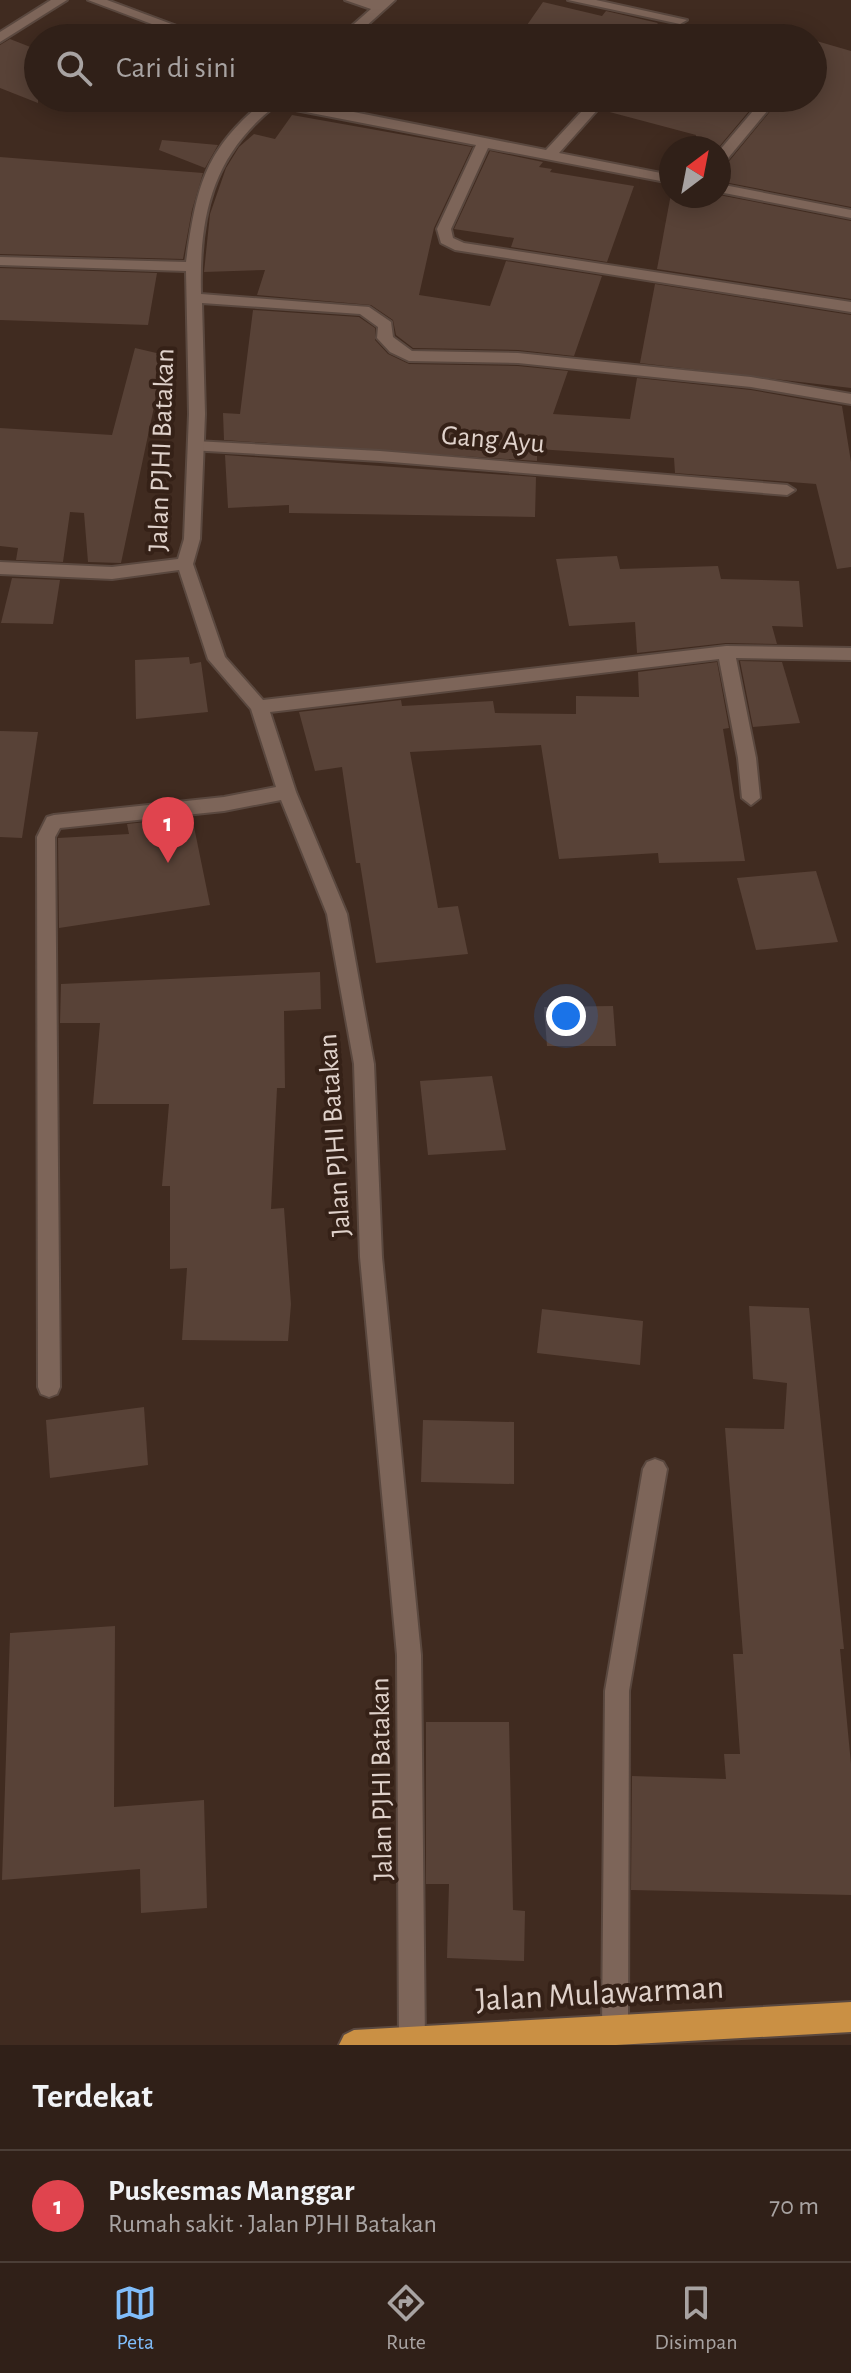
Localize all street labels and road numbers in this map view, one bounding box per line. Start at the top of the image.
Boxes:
street label: Jalan PJHI Batakan [144,348,180,552]
street label: Gang Ayu [440,422,546,458]
street label: Jalan PJHI Batakan [314,1033,356,1237]
street label: Jalan PJHI Batakan [366,1677,398,1881]
street label: Jalan Mulawarman [475,1971,725,2017]

